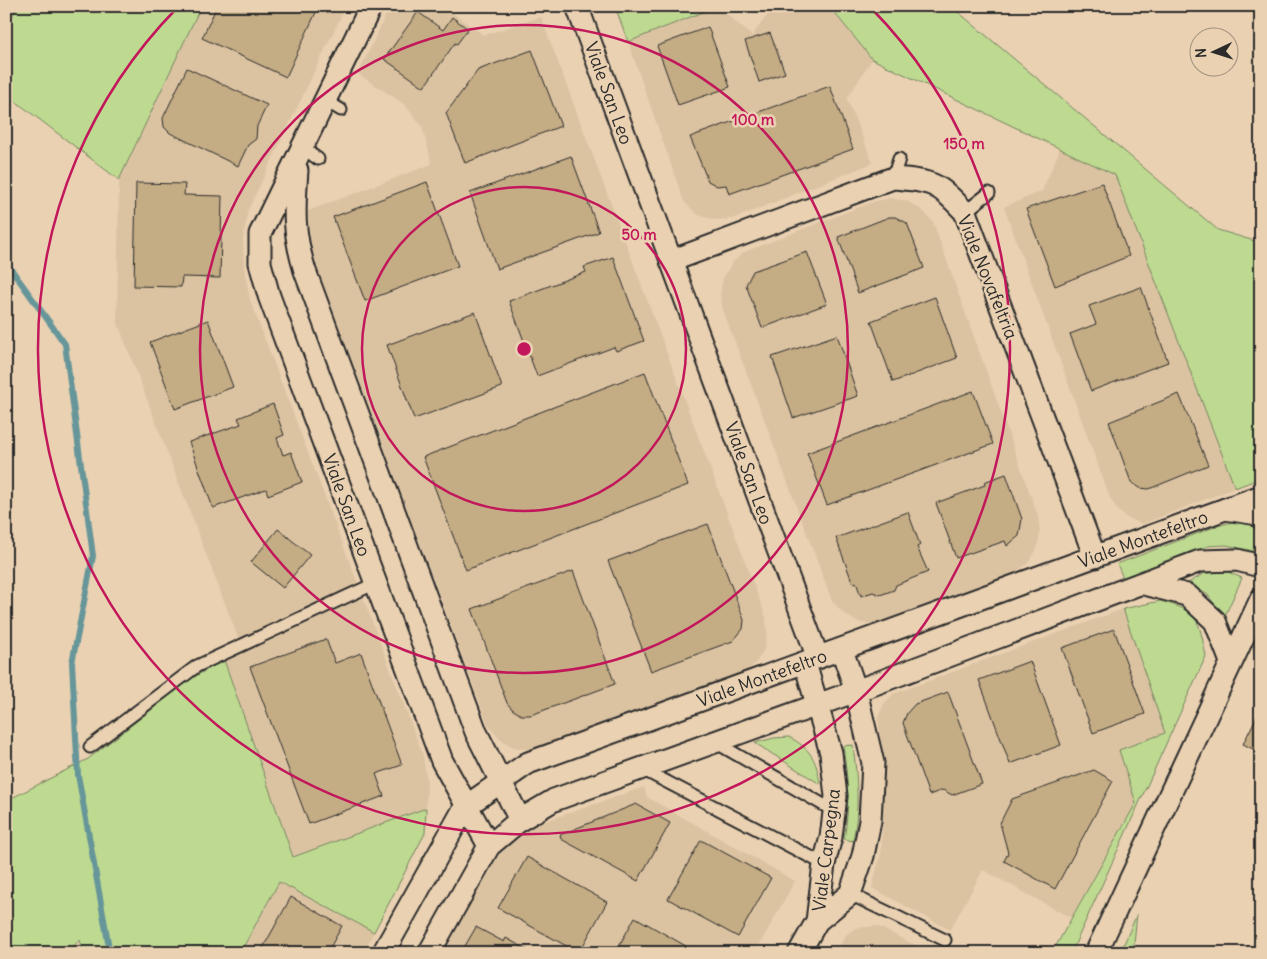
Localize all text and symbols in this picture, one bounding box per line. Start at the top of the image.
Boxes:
north arrow [1190,28,1240,78]
street label: Viale San Leo [580,38,638,148]
text: N [1192,47,1210,58]
text: 100 m [732,110,774,129]
text: 150 m [943,134,985,153]
street label: Viale Novafeltria [953,212,1023,342]
text: 50 m [621,225,657,244]
centre of rings [515,340,533,358]
street label: Viale San Leo [720,418,778,528]
street label: Viale San Leo [318,450,376,560]
street label: Viale Montefeltro [1075,505,1211,573]
street label: Viale Montefeltro [694,644,830,712]
street label: Viale Carpegna [807,787,845,913]

